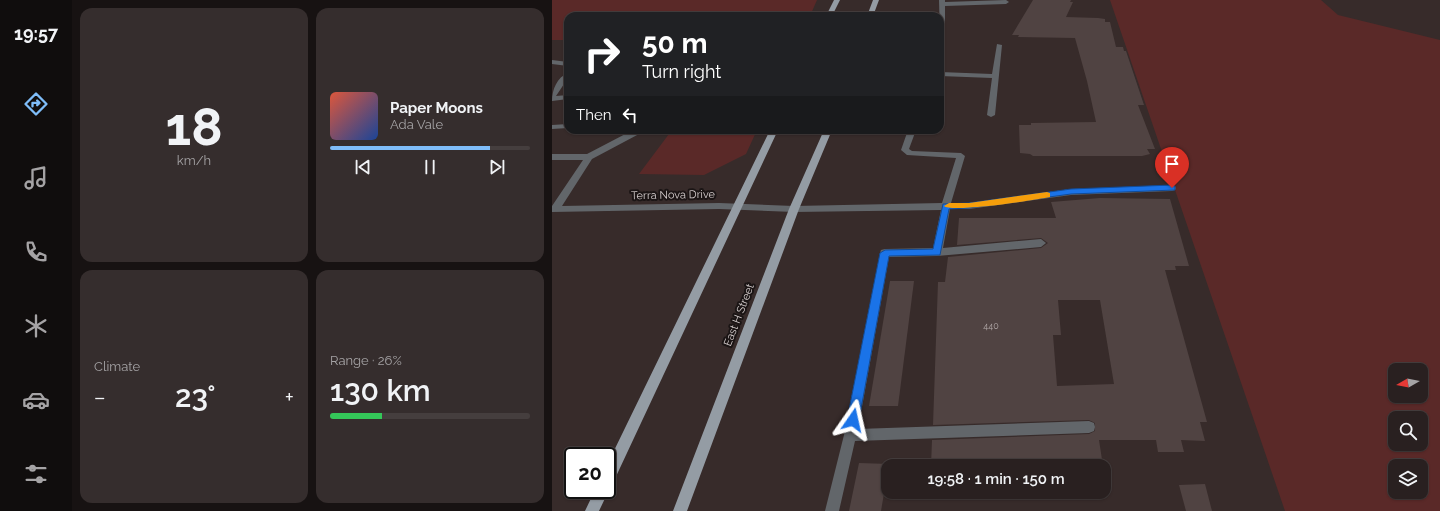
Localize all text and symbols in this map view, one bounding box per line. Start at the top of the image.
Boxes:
text: 19:57 [14,23,58,44]
text: 50 m [642,27,708,60]
icon: right [576,28,628,80]
text: Turn right [642,61,721,82]
icon: directions [22,90,50,118]
text: 18 [165,96,223,157]
text: Paper Moons [390,99,483,117]
icon: left [619,104,641,126]
text: Then [576,106,611,124]
text: Ada Vale [390,117,443,132]
pin [1155,147,1189,188]
text: km/h [177,153,211,168]
icon: arrive [1161,153,1183,175]
icon: previous [352,156,374,178]
icon: pause [419,156,441,178]
icon: next [486,156,508,178]
icon: music [22,164,50,192]
street label: Terra Nova Drive [631,188,716,202]
icon: phone [22,238,50,266]
street label: East H Street [721,282,757,348]
icon: climate [22,312,50,340]
house number: 440 [983,321,999,331]
text: Range · 26% [330,353,402,368]
text: Climate [94,359,140,374]
north arrow [1388,363,1428,403]
map controls [1388,363,1428,499]
text: 130 km [330,373,431,408]
text: 23° [175,379,216,414]
text: − [94,384,106,410]
text: + [285,384,294,410]
icon: car [22,386,50,414]
position arrow [832,399,874,441]
button: search [1388,411,1428,451]
speed limit sign: 20 [564,447,616,499]
button: layers [1388,459,1428,499]
icon: filters [22,460,50,488]
text: 19:58 · 1 min · 150 m [927,470,1065,488]

